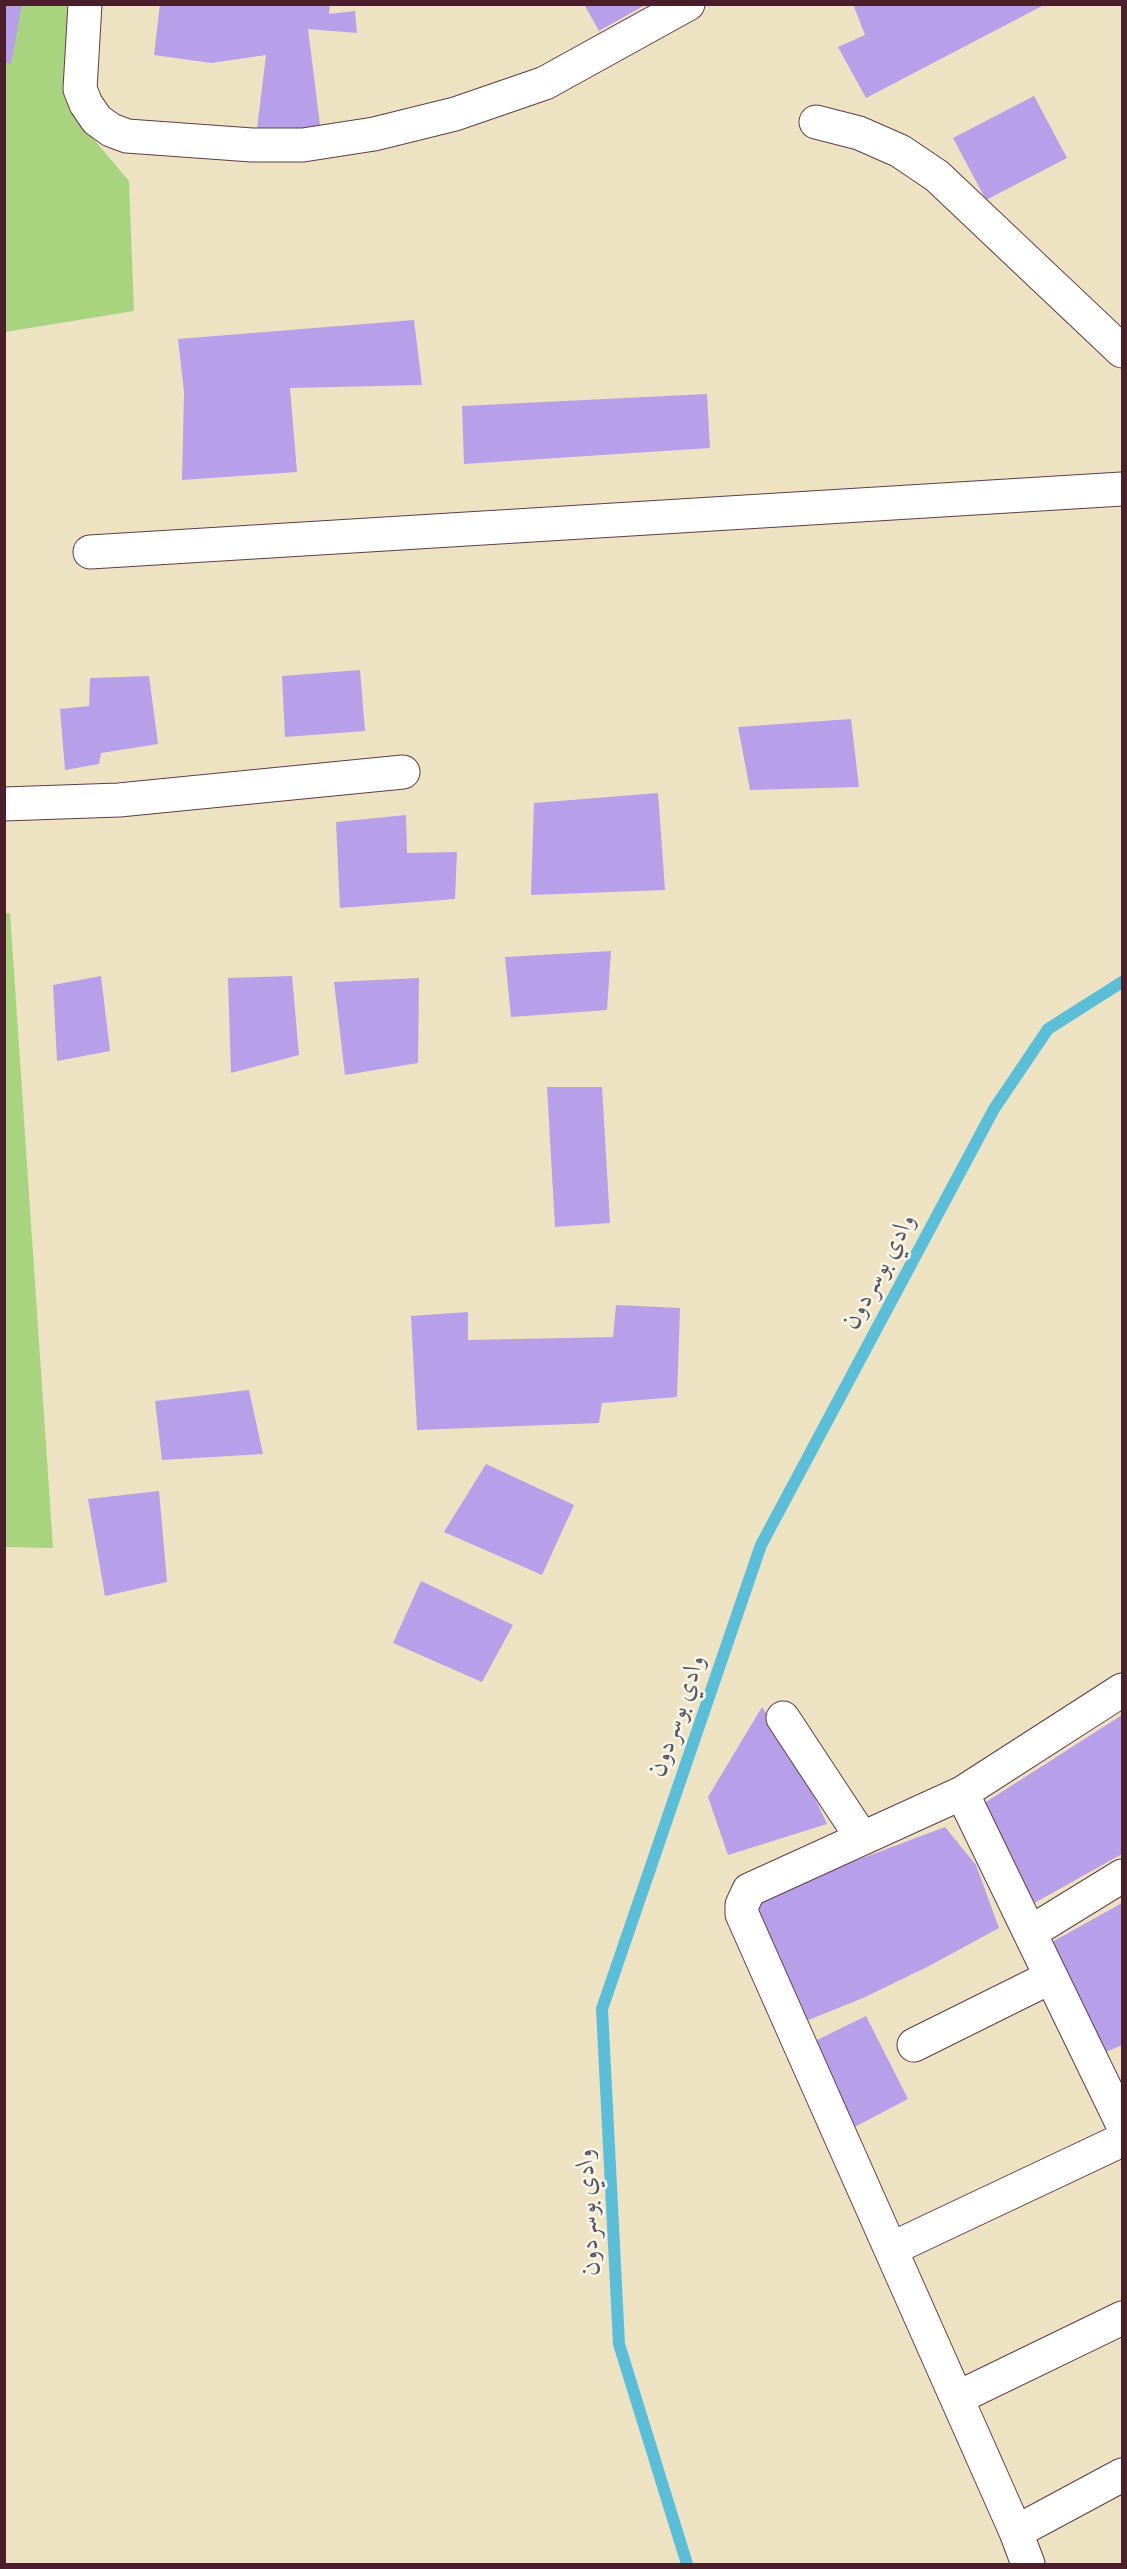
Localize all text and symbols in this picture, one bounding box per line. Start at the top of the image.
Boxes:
water label: وادي بوسردون [837,1208,925,1336]
water label: وادي بوسردون [644,1651,714,1781]
water label: وادي بوسردون [571,2148,609,2276]

